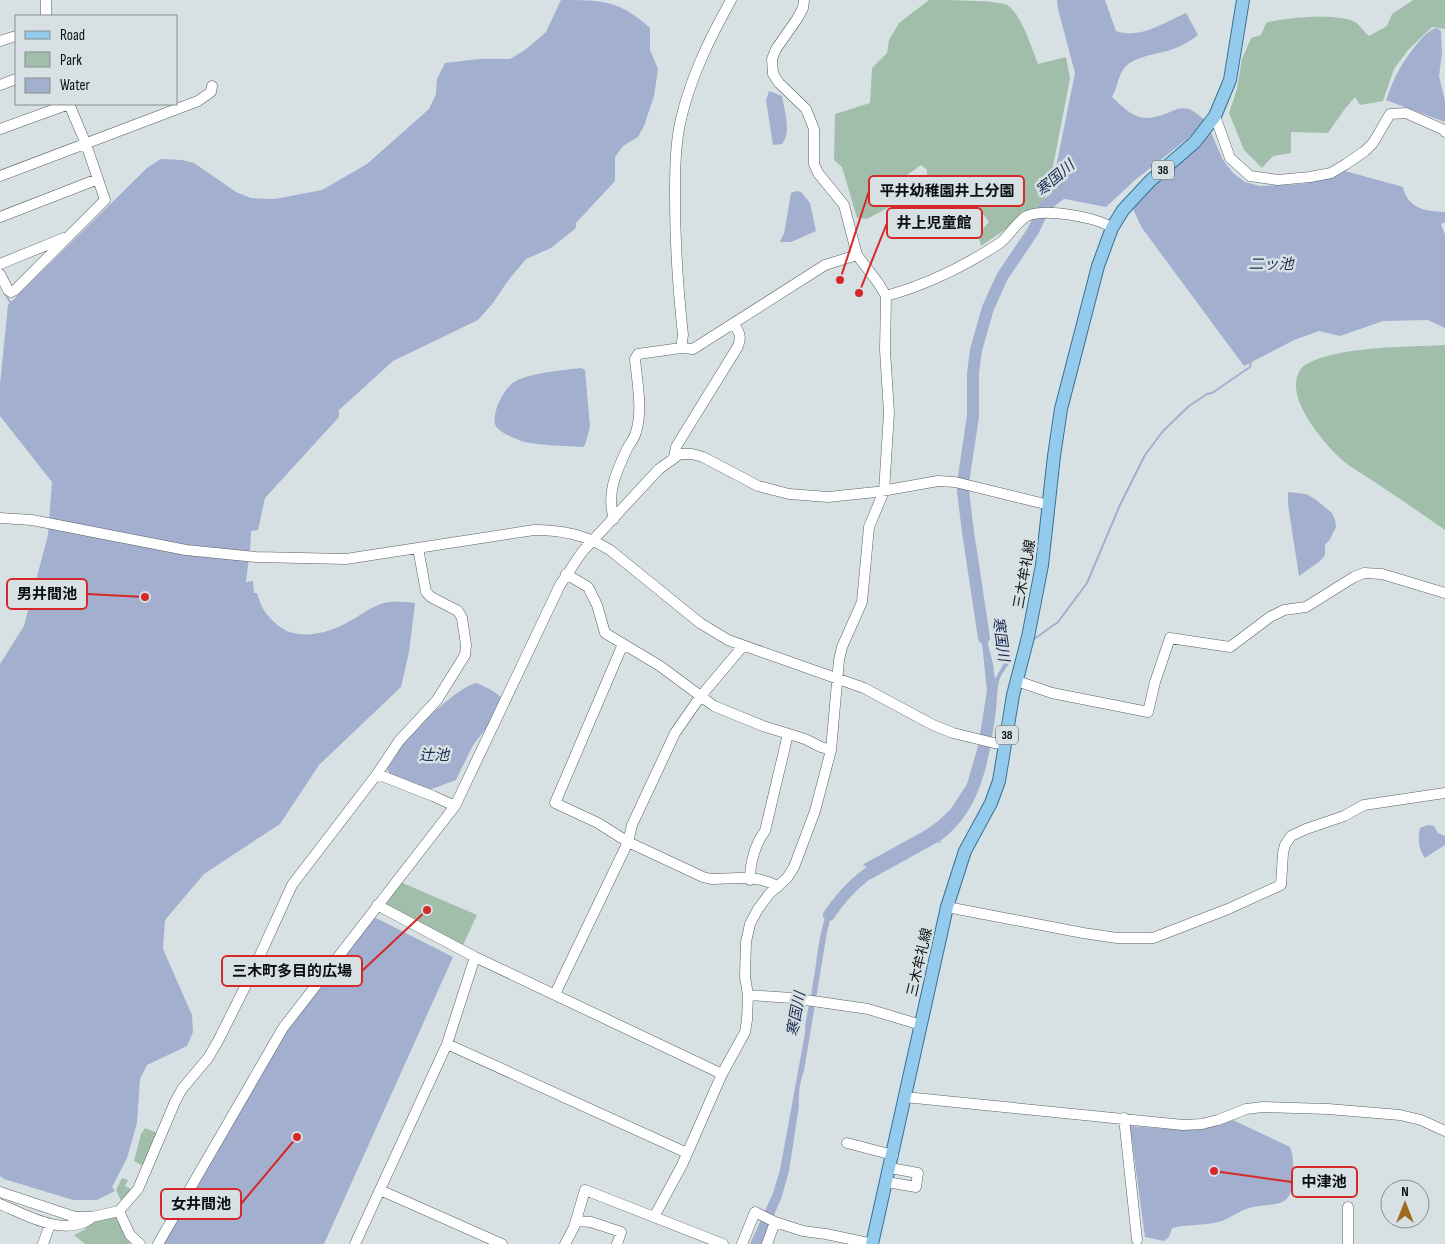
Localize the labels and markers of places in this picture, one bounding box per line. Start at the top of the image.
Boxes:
callout: 平井幼稚園井上分園 [869,176,1024,206]
callout: 井上児童館 [887,208,982,238]
callout: 男井間池 [7,579,87,609]
callout: 三木町多目的広場 [222,956,362,986]
callout: 中津池 [1292,1167,1357,1197]
callout: 女井間池 [161,1189,241,1219]

